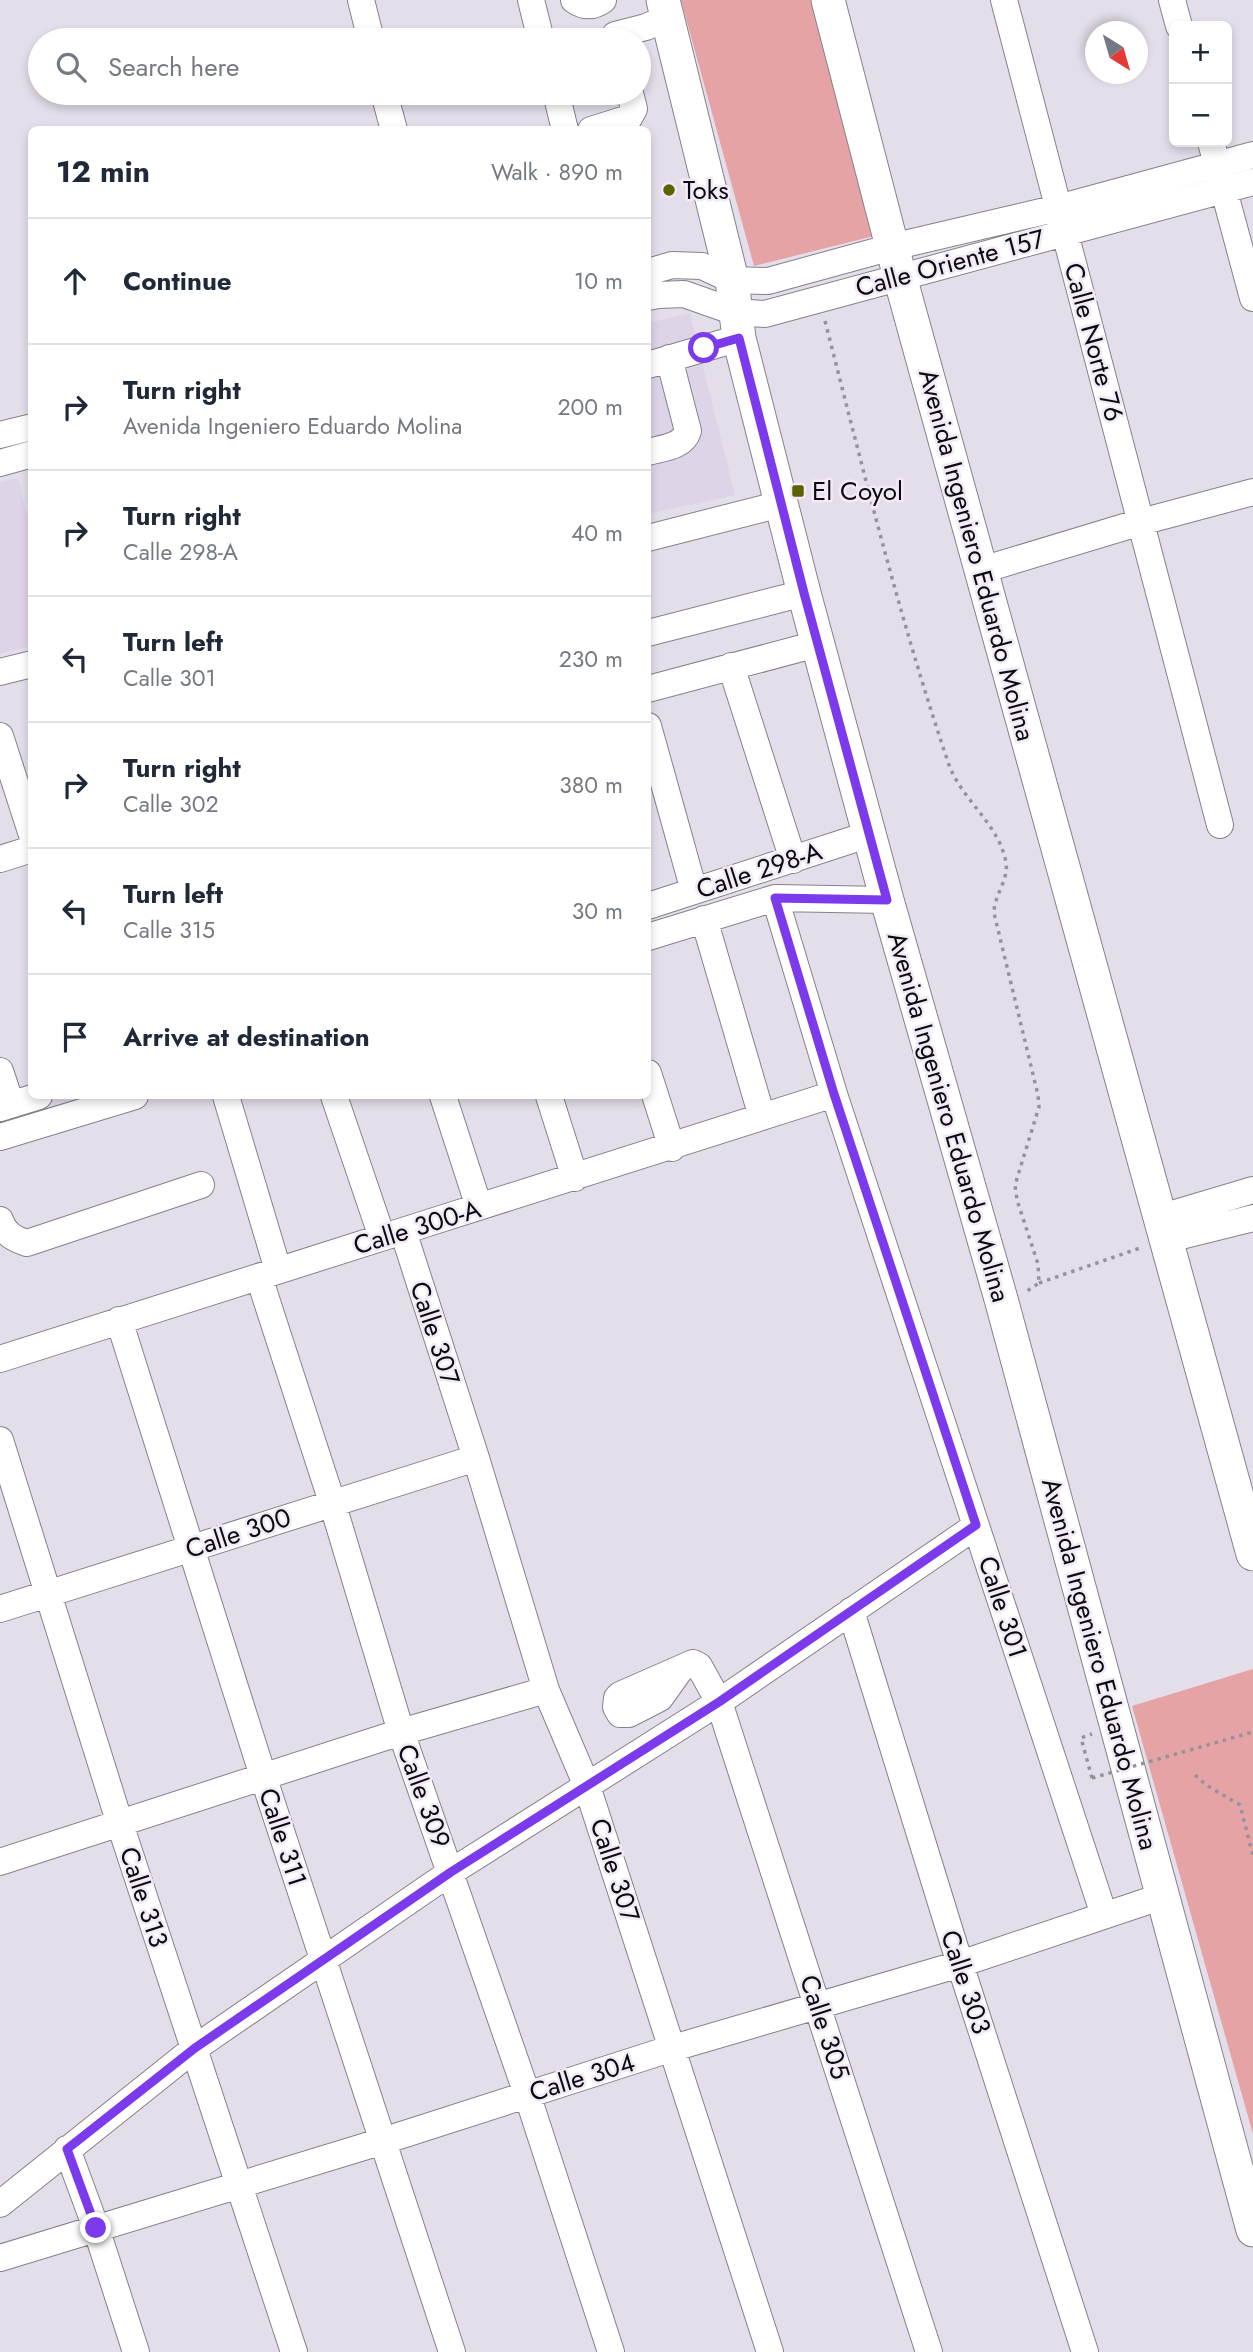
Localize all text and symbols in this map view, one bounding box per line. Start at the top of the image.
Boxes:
north arrow [1085,21,1148,84]
map controls [1169,21,1232,147]
button: + [1169,21,1232,84]
search box [28,28,651,105]
icon: search [52,48,90,86]
text: Search here [108,48,240,86]
button: − [1169,84,1232,147]
text: 12 min [56,150,150,193]
text: Walk · 890 m [491,155,623,189]
place label: Toks [683,171,729,209]
marker: Toks [661,182,677,198]
street label: Calle Oriente 157 [851,219,1049,306]
street label: Calle Norte 76 [1055,258,1133,426]
icon: ahead [56,262,94,300]
text: Continue [123,262,232,300]
text: 10 m [574,264,623,298]
route start [688,332,719,363]
street label: Avenida Ingeniero Eduardo Molina [909,365,1045,745]
text: Turn right [123,371,241,409]
icon: right [56,388,94,426]
text: 200 m [557,390,623,424]
text: Avenida Ingeniero Eduardo Molina [123,409,462,443]
place label: El Coyol [812,472,903,510]
marker: El Coyol [790,483,806,499]
text: Turn right [123,497,241,535]
icon: right [56,514,94,552]
text: 40 m [571,516,623,550]
text: Calle 298-A [123,535,238,569]
text: Turn left [123,623,223,661]
icon: left [56,640,94,678]
text: 230 m [559,642,623,676]
text: Calle 301 [123,661,216,695]
text: Turn right [123,749,241,787]
icon: right [56,766,94,804]
text: 380 m [559,768,623,802]
text: Calle 302 [123,787,219,821]
street label: Calle 298-A [691,832,828,908]
text: Turn left [123,875,223,913]
icon: left [56,892,94,930]
text: 30 m [572,894,623,928]
text: Calle 315 [123,913,215,947]
street label: Avenida Ingeniero Eduardo Molina [878,927,1020,1307]
icon: arrive [56,1018,94,1056]
text: Arrive at destination [123,1018,370,1056]
street label: Calle 300-A [349,1189,486,1264]
street label: Calle 307 [400,1276,470,1390]
street label: Avenida Ingeniero Eduardo Molina [1032,1474,1168,1854]
street label: Calle 300 [180,1498,296,1568]
street label: Calle 301 [969,1551,1037,1663]
street label: Calle 309 [388,1739,460,1853]
street label: Calle 311 [249,1783,317,1891]
street label: Calle 307 [580,1813,650,1927]
street label: Calle 313 [110,1842,178,1952]
street label: Calle 303 [931,1925,1001,2039]
street label: Calle 305 [790,1970,860,2084]
street label: Calle 304 [525,2043,639,2111]
route end [80,2212,111,2243]

